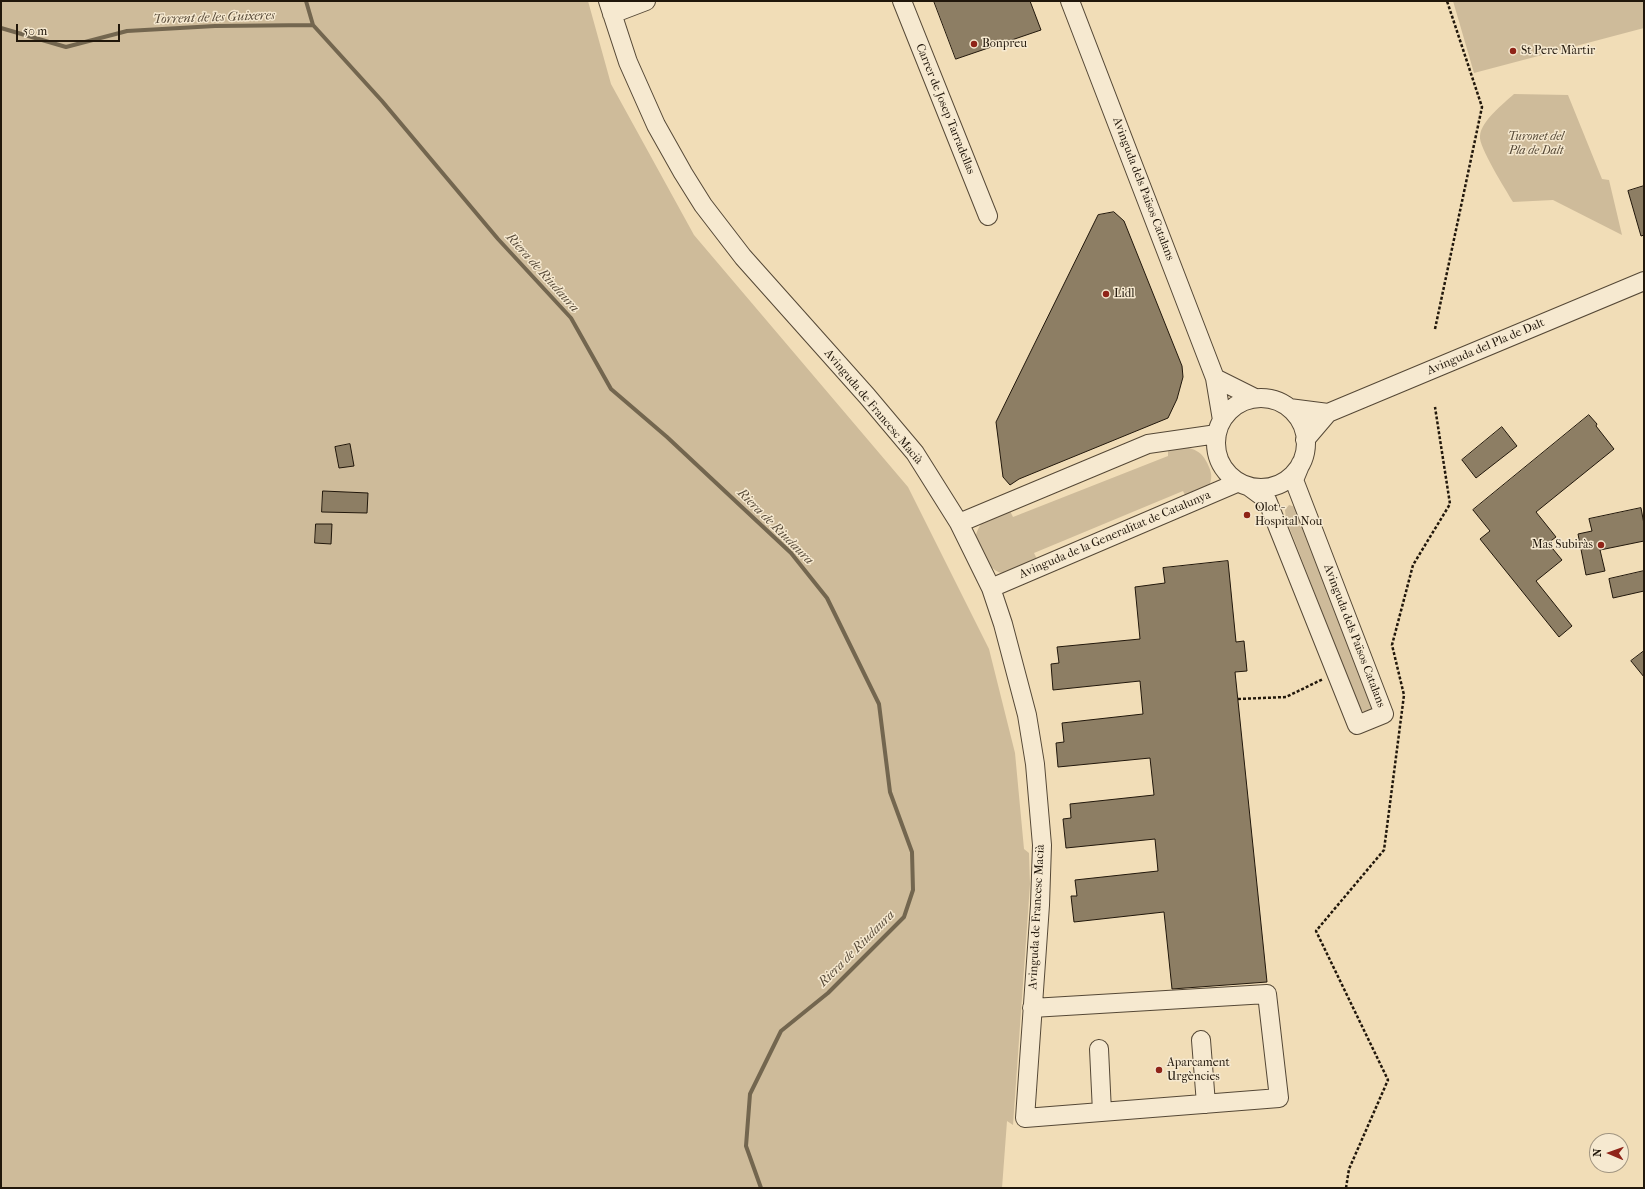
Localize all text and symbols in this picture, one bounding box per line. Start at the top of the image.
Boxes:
water label: Torrent de les Guixeres [153,8,275,28]
scale bar [18,16,122,42]
text: 50 m [23,24,47,38]
place label: Bonpreu [982,37,1027,51]
marker: Bonpreu [969,39,979,49]
street label: Carrer de Josep Tarradellas [912,42,978,176]
place label: St Pere Màrtir [1521,44,1595,58]
marker: St Pere Màrtir [1508,46,1518,56]
street label: Avinguda dels Països Catalans [1109,115,1177,263]
park label: Turonet del Pla de Dalt [1508,130,1564,158]
water label: Riera de Riudaura [502,230,582,316]
place label: Lidl [1114,287,1135,301]
marker: Lidl [1101,289,1111,299]
street label: Avinguda del Pla de Dalt [1425,316,1547,378]
street label: Avinguda de Francesc Macià [821,347,925,467]
water label: Riera de Riudaura [734,486,816,568]
street label: Avinguda de la Generalitat de Catalunya [1017,488,1213,582]
place label: Olot - Hospital Nou [1255,501,1322,529]
marker: Olot - Hospital Nou [1242,510,1252,520]
place label: Mas Subiràs [1532,538,1593,552]
marker: Mas Subiràs [1596,540,1606,550]
street label: Avinguda dels Països Catalans [1320,562,1388,710]
street label: Avinguda de Francesc Macià [1026,844,1048,990]
water label: Riera de Riudaura [816,908,898,990]
place label: Aparcament Urgències [1167,1056,1230,1084]
marker: Aparcament Urgències [1154,1065,1164,1075]
north arrow [1589,1133,1629,1173]
text: N [1591,1148,1604,1157]

